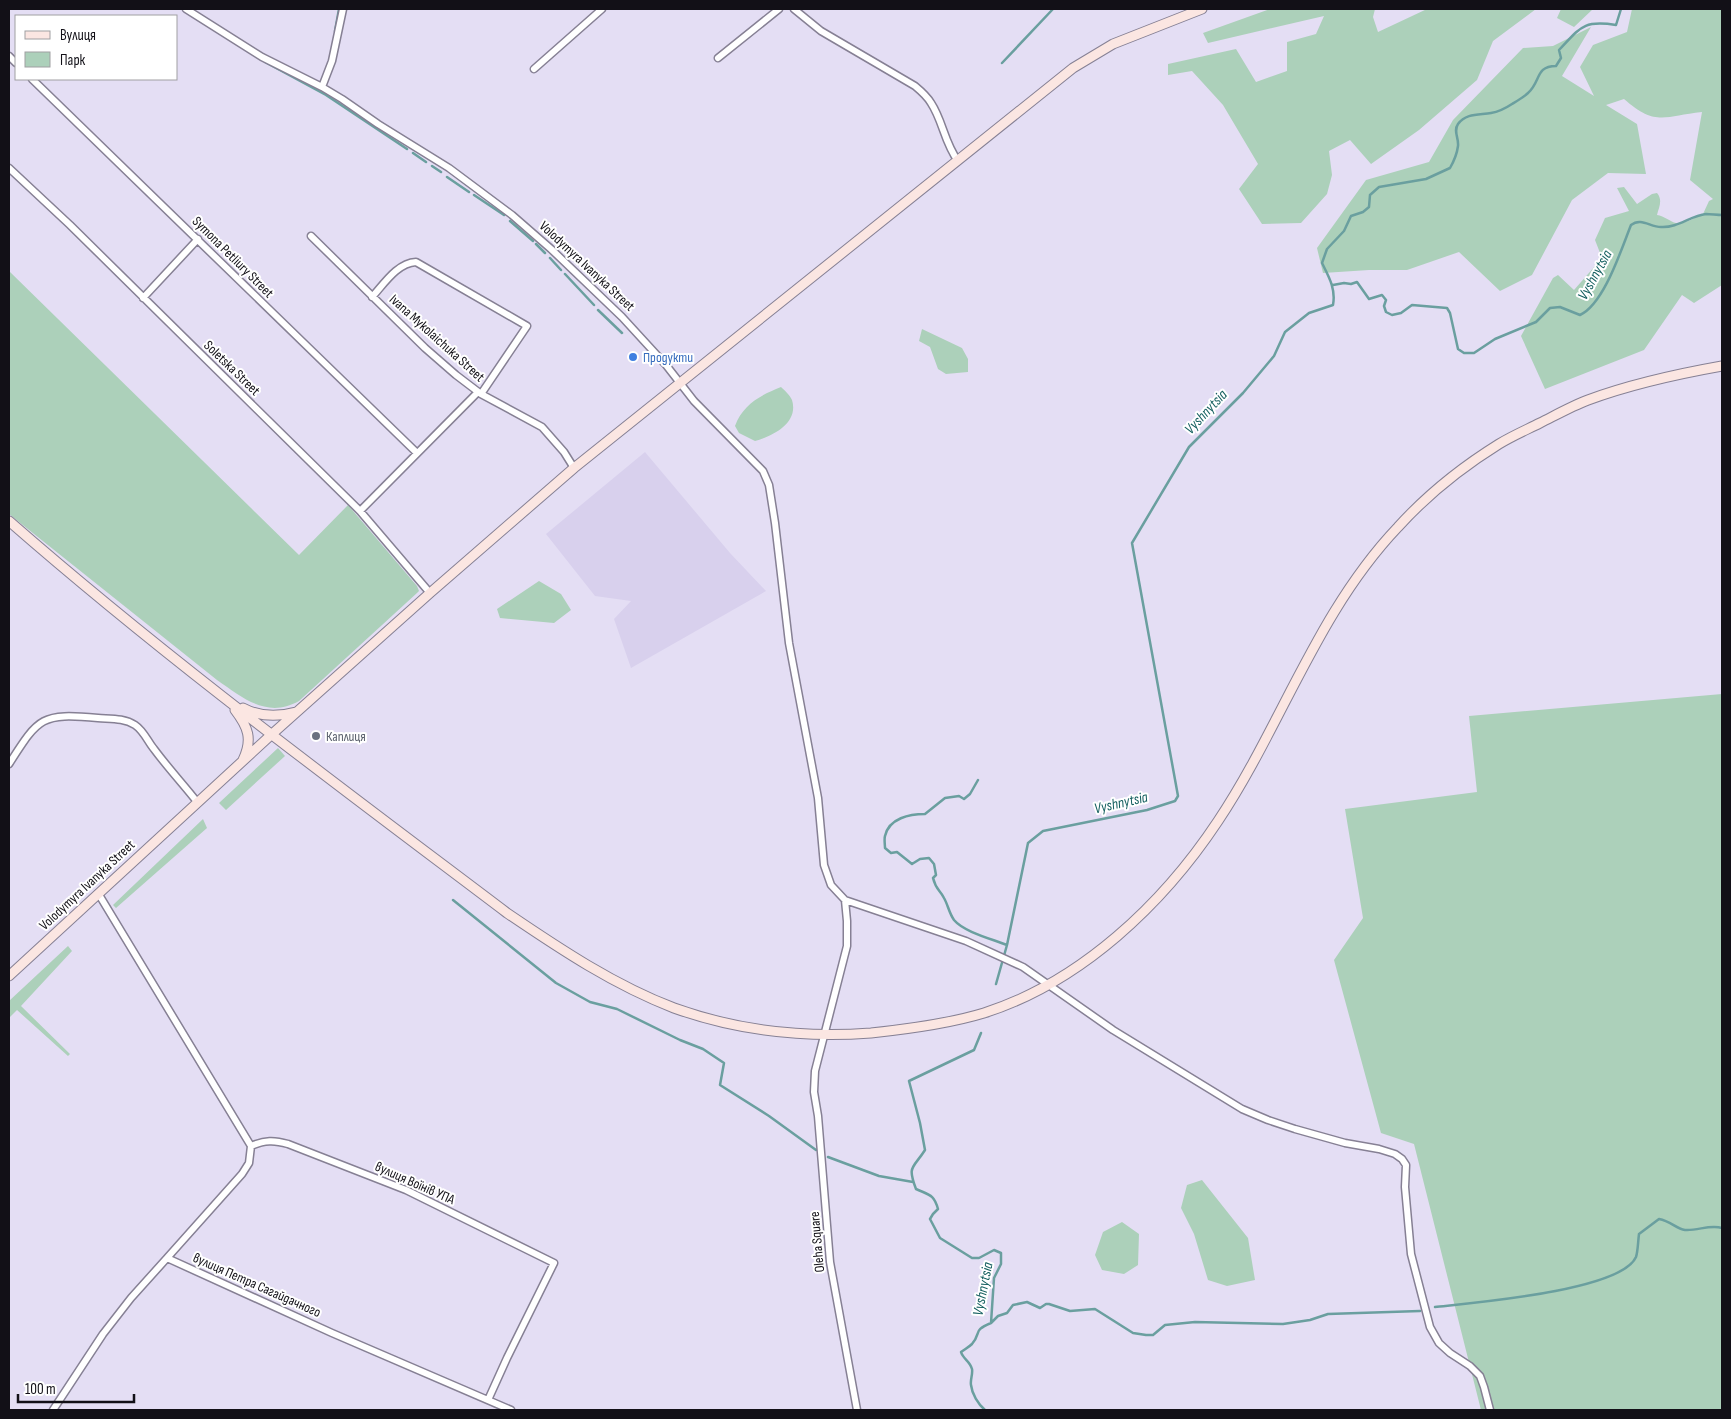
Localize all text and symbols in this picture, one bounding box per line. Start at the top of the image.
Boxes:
legend [15,15,178,80]
text: Вулиця [60,26,96,45]
text: Парк [60,51,86,70]
street label: Symona Petliury Street [189,213,277,301]
street label: Volodymyra Ivanyka Street [536,217,638,315]
water label: Vyshnytsia [1574,247,1616,303]
street label: Ivana Mykolaichuka Street [386,291,488,385]
street label: Soletska Street [200,337,264,399]
place label: Продукти [643,349,693,366]
marker: Продукти [627,351,639,363]
water label: Vyshnytsia [1181,386,1231,438]
place label: Каплиця [326,728,366,745]
marker: Каплиця [310,730,322,742]
water label: Vyshnytsia [1092,788,1150,818]
street label: Volodymyra Ivanyka Street [36,836,138,934]
street label: вулиця Воїнів УПА [372,1158,458,1209]
street label: Oleha Square [806,1211,828,1273]
street label: вулиця Петра Сагайдачного [190,1249,324,1321]
water label: Vyshnytsia [968,1261,998,1317]
scale bar [18,1372,134,1404]
text: 100 m [25,1380,56,1399]

